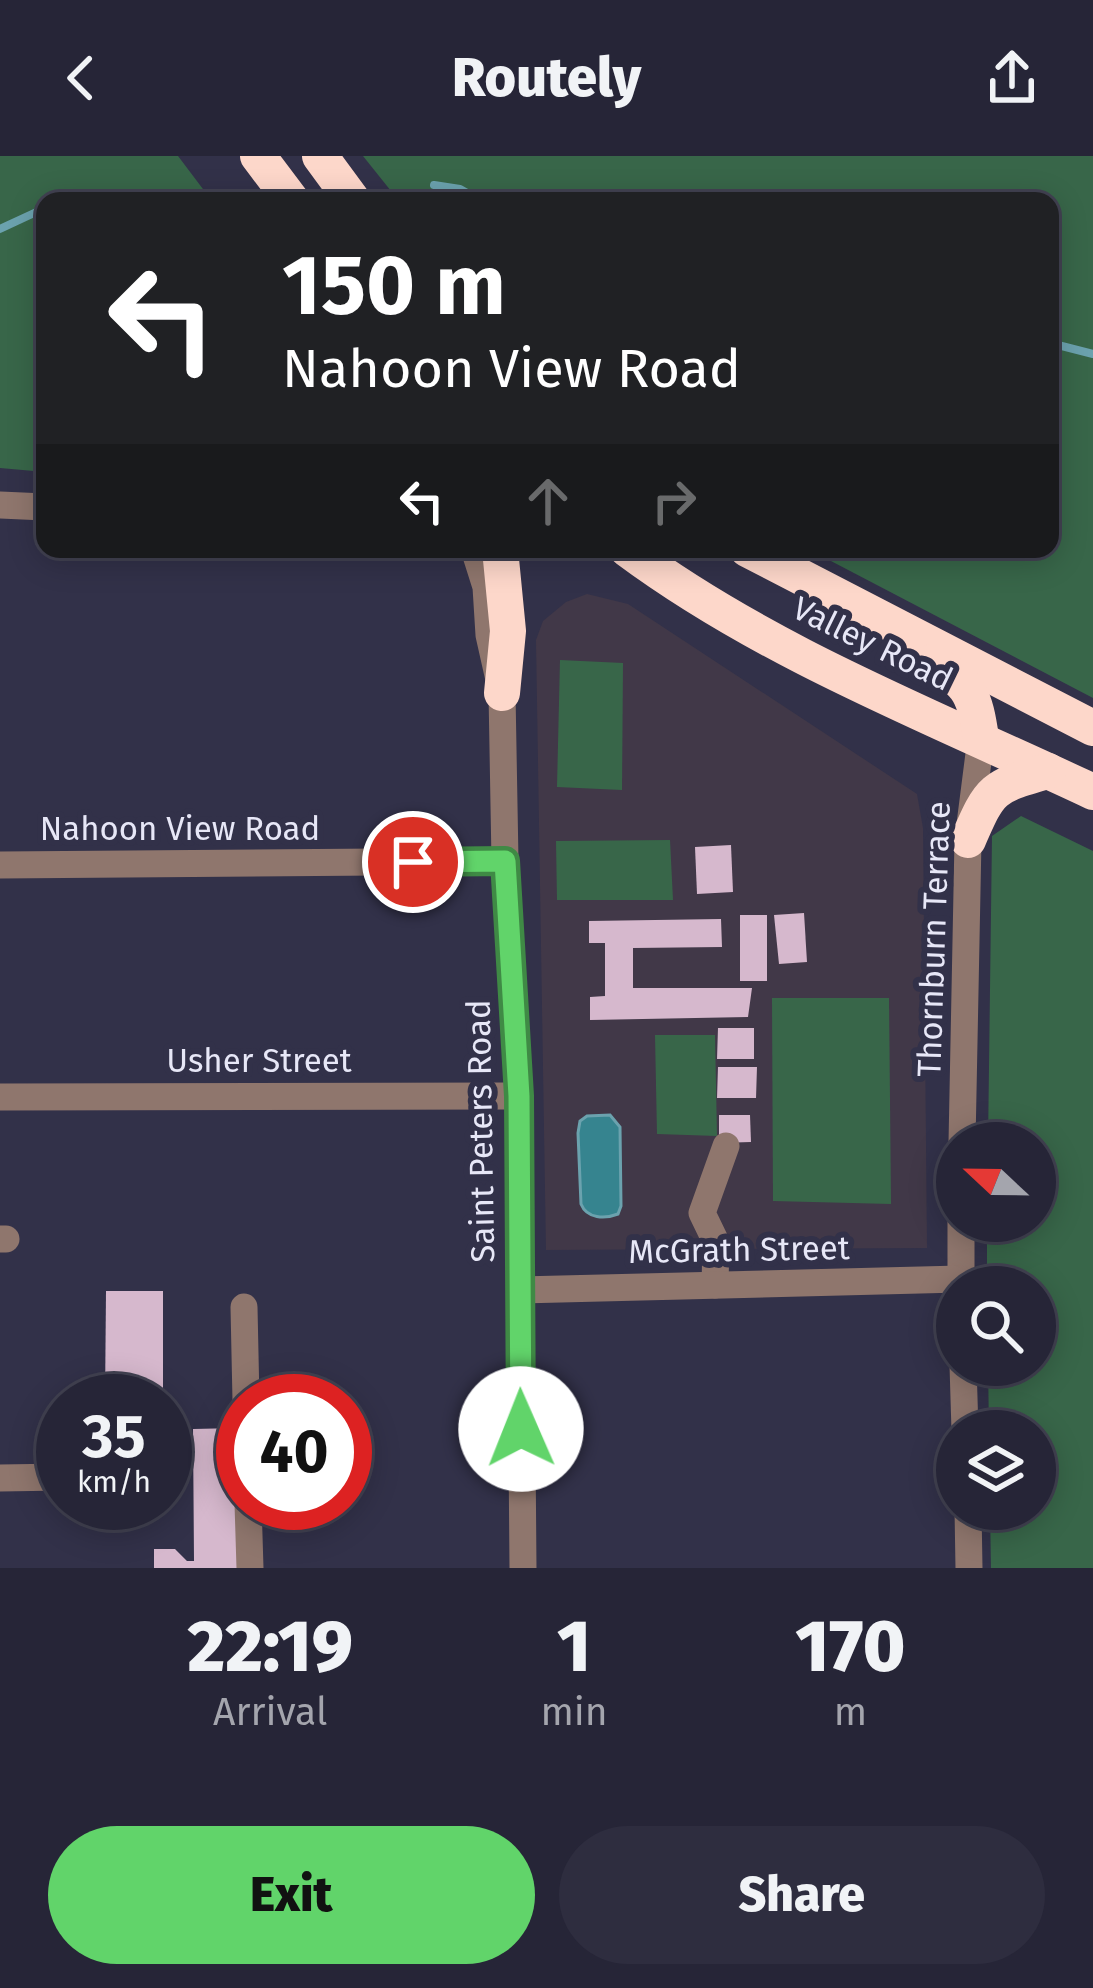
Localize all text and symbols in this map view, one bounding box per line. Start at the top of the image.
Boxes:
icon: back [48,45,114,111]
icon: share [979,45,1045,111]
text: Routely [452,46,641,110]
text: 150 m [282,235,506,336]
icon: left [84,240,240,396]
text: Nahoon View Road [282,337,741,401]
icon: left [389,468,455,534]
icon: ahead [515,468,581,534]
icon: right [641,468,707,534]
street label: Valley Road [786,588,959,700]
street label: Thornburn Terrace [909,800,959,1078]
street label: Nahoon View Road [40,809,320,849]
pin [362,811,464,913]
icon: arrive [380,829,446,895]
street label: Saint Peters Road [459,999,503,1263]
street label: Usher Street [166,1041,352,1081]
north arrow [936,1122,1056,1242]
map controls [936,1122,1056,1530]
street label: McGrath Street [628,1228,850,1272]
button: search [936,1266,1056,1386]
position arrow [458,1366,584,1492]
speed limit sign: 40 [216,1374,372,1530]
text: 35 [82,1401,146,1473]
button: layers [936,1410,1056,1530]
text: km/h [77,1464,151,1500]
text: 22:19 [187,1604,353,1690]
text: 1 [557,1604,591,1690]
text: 170 [795,1604,906,1690]
text: Arrival [213,1689,327,1735]
text: min [540,1689,608,1735]
text: m [834,1689,867,1735]
button: Exit [48,1826,535,1964]
button: Share [559,1826,1045,1964]

